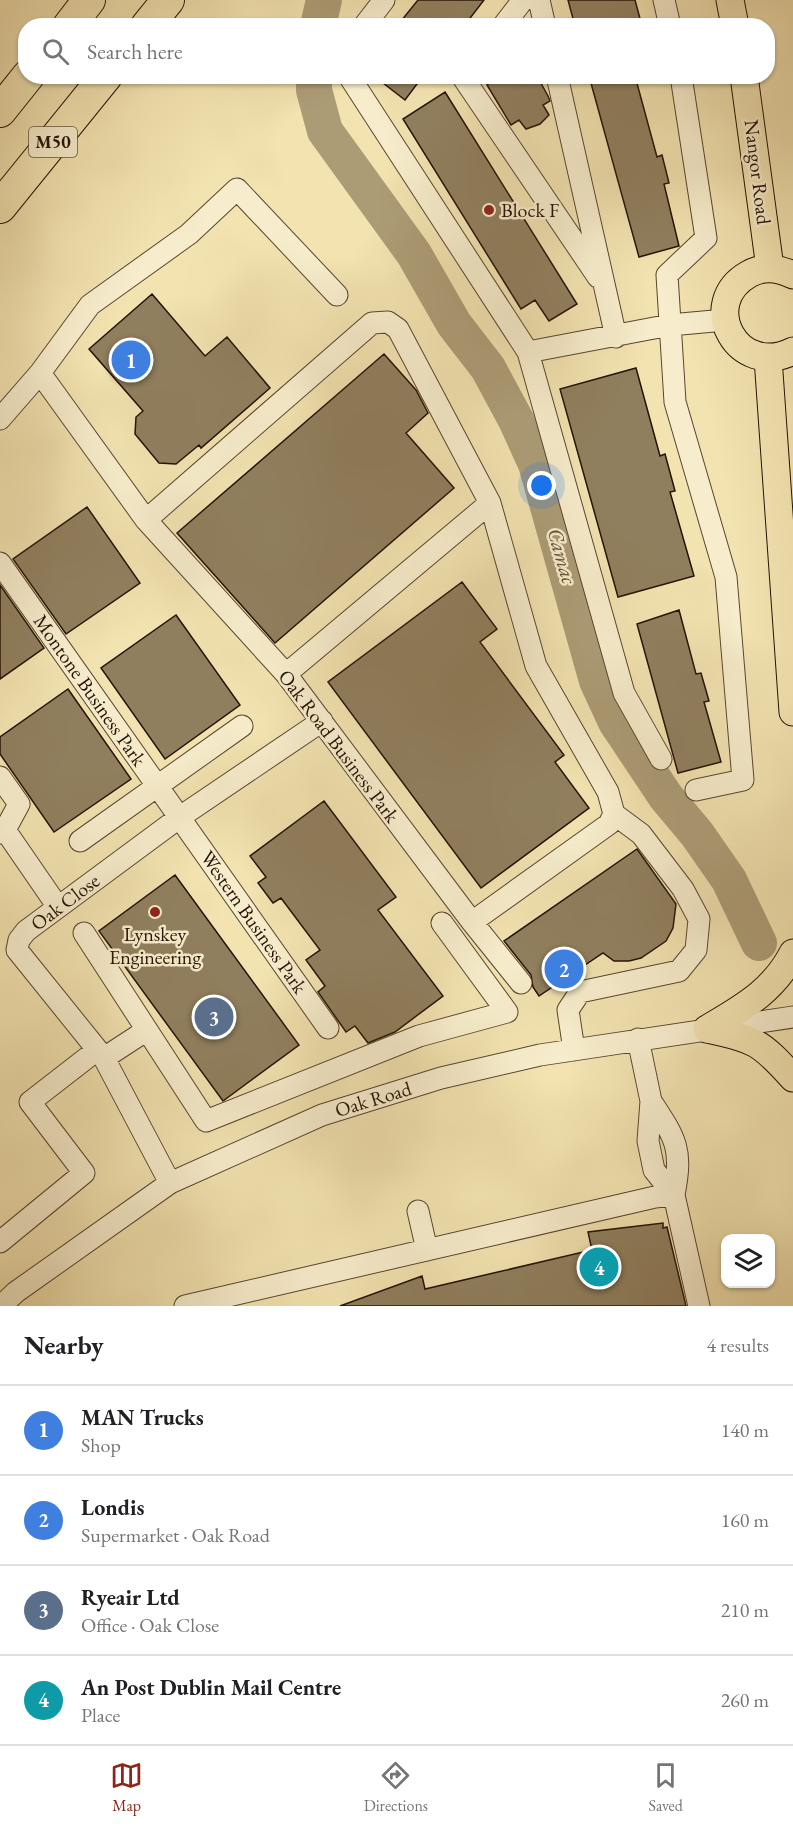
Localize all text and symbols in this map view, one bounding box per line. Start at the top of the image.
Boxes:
search box [18,18,775,84]
icon: search [39,35,72,68]
text: Search here [87,37,182,66]
street label: Nangor Road [739,118,777,227]
road number: M50 [29,127,77,157]
place label: Block F [501,197,559,223]
marker: Block F [482,203,496,217]
pin: 1 [112,338,150,382]
your location [527,471,556,500]
water label: Camac [542,525,583,587]
street label: Montone Business Park [28,609,153,772]
street label: Oak Road Business Park [273,664,406,828]
street label: Western Business Park [195,845,313,999]
street label: Oak Close [25,867,105,936]
marker: Lynskey Engineering [148,905,162,919]
place label: Lynskey Engineering [109,921,201,970]
pin: 2 [544,946,584,992]
pin: 3 [194,994,234,1040]
street label: Oak Road [332,1075,415,1123]
map controls [721,1234,775,1288]
button: layers [721,1234,775,1288]
pin: 4 [580,1244,618,1290]
text: Nearby [24,1328,104,1362]
text: 4 results [706,1332,769,1358]
text: MAN Trucks [81,1403,204,1432]
text: 1 [38,1417,49,1443]
text: 140 m [721,1417,769,1443]
text: Shop [81,1432,121,1458]
text: Londis [81,1493,144,1522]
text: 2 [38,1507,49,1533]
text: 160 m [721,1507,769,1533]
text: Supermarket · Oak Road [81,1522,270,1548]
text: Ryeair Ltd [81,1583,180,1612]
text: 3 [38,1597,49,1623]
text: 210 m [721,1597,769,1623]
text: Office · Oak Close [81,1612,219,1638]
text: An Post Dublin Mail Centre [81,1673,341,1702]
text: 4 [38,1687,49,1713]
text: 260 m [721,1687,769,1713]
text: Place [81,1702,120,1728]
tab: Map [110,1759,143,1816]
tab: Directions [364,1759,428,1816]
tab: Saved [648,1759,683,1816]

